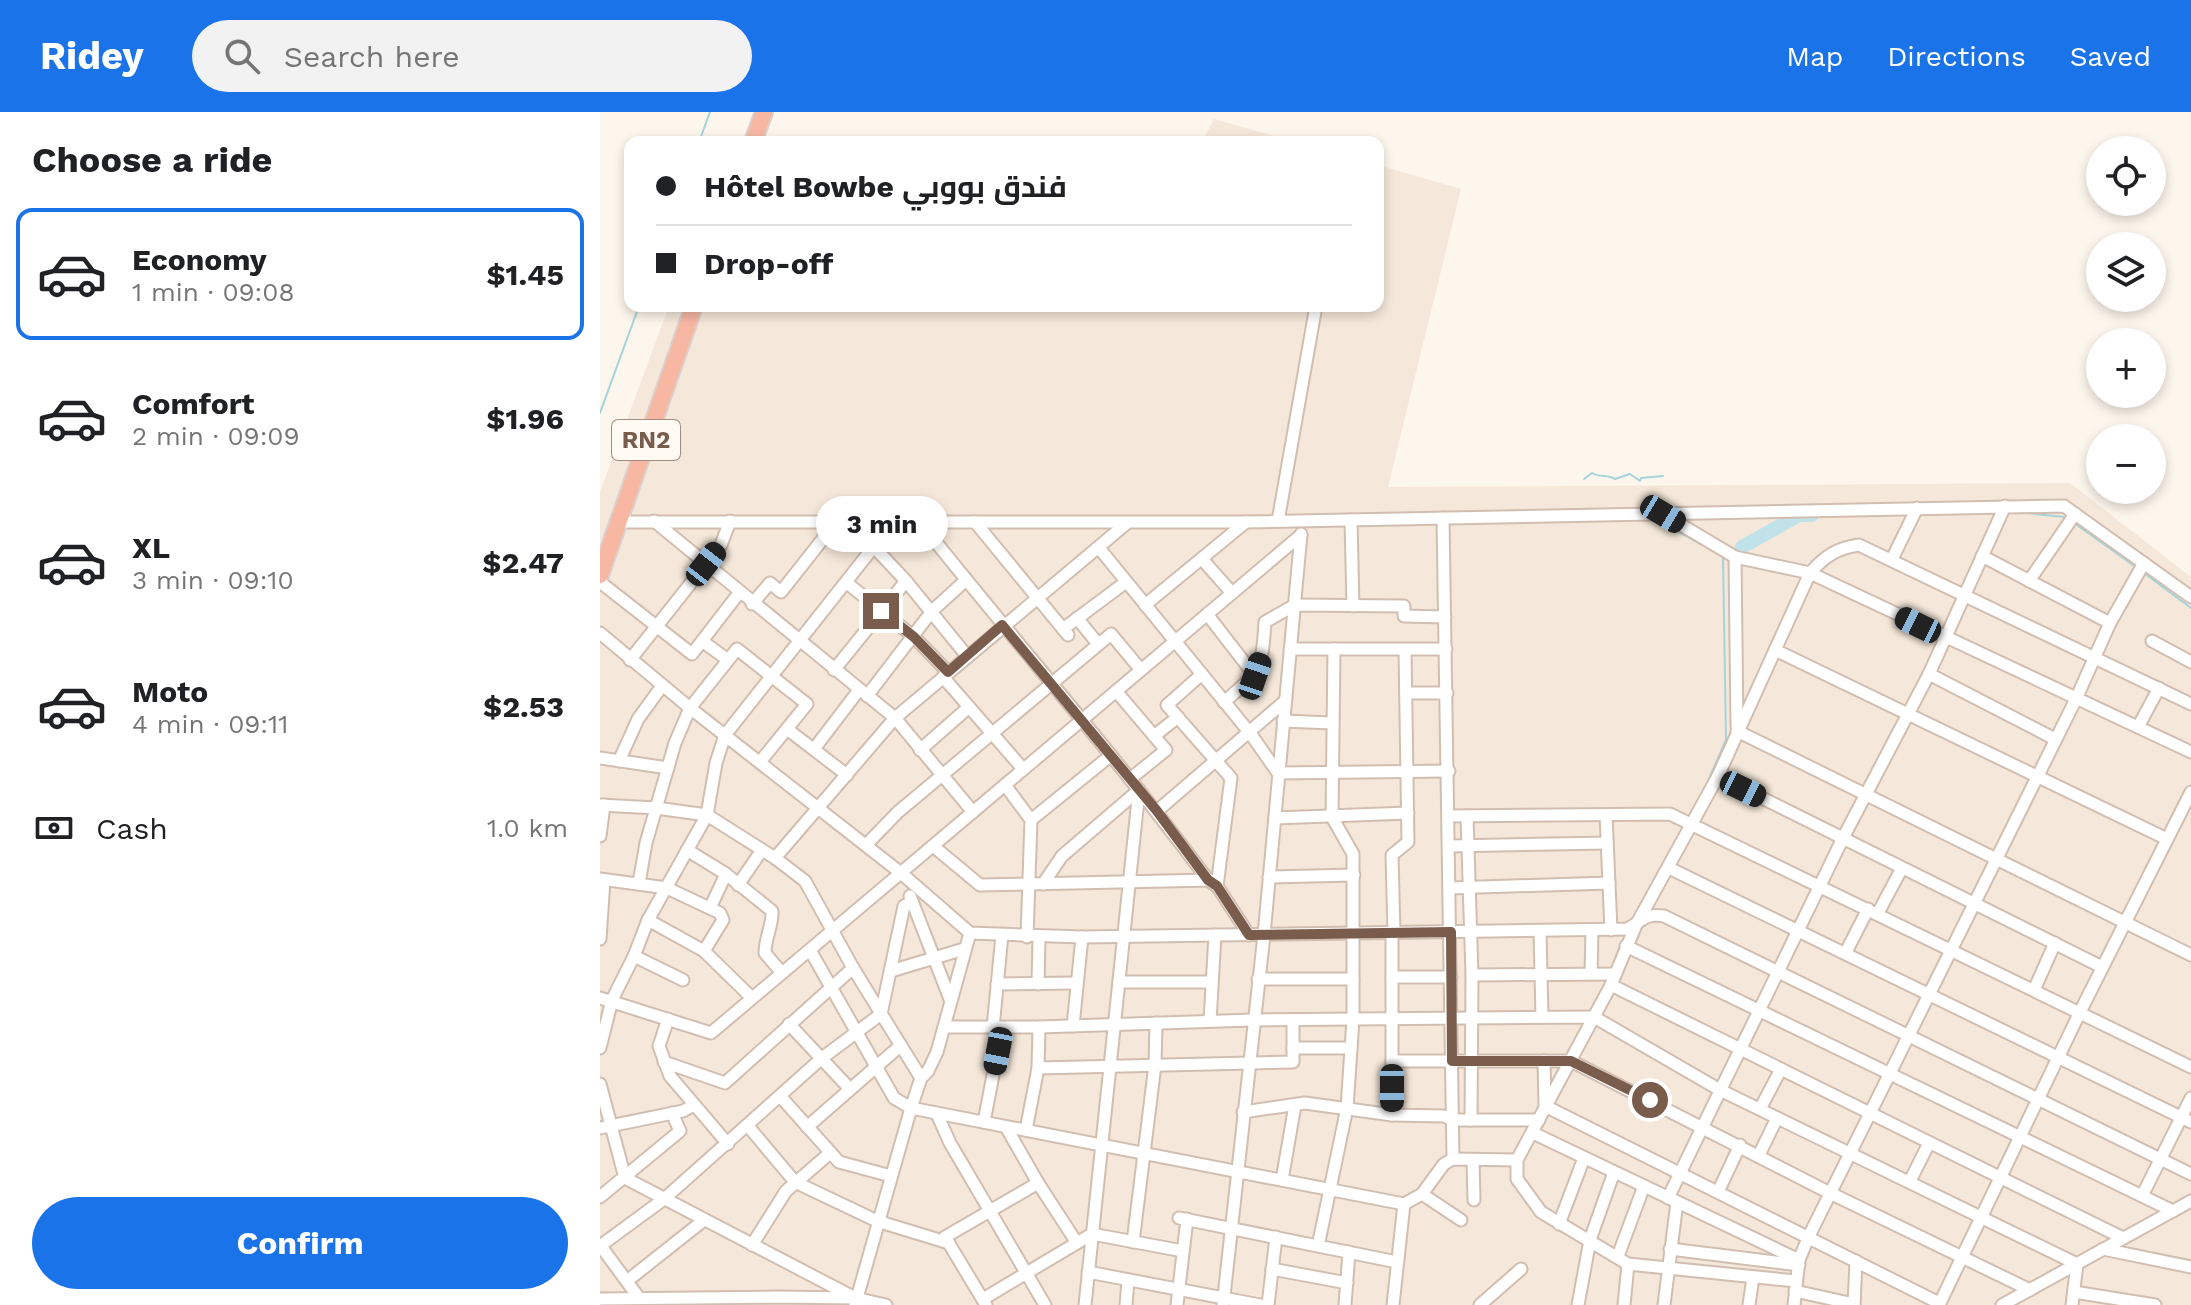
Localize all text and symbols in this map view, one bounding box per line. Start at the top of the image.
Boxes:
search box [192,20,752,92]
text: Ridey [40,34,144,78]
icon: search [220,34,264,78]
text: Search here [284,39,460,74]
text: Map [1786,40,1843,73]
text: Directions [1887,40,2026,73]
text: Saved [2070,40,2151,73]
map controls [2086,136,2166,504]
button: locate [2086,136,2166,216]
text: Choose a ride [32,139,272,181]
text: Hôtel Bowbe فندق بووبي [704,169,1067,204]
button: layers [2086,232,2166,312]
icon: car [36,238,108,310]
text: Economy [132,242,267,277]
text: Drop-off [704,246,833,281]
text: $1.45 [486,257,564,292]
text: 1 min · 09:08 [132,277,295,307]
button: + [2086,328,2166,408]
icon: car [36,382,108,454]
text: Comfort [132,386,254,421]
text: $1.96 [486,401,564,436]
road number: RN2 [612,420,680,460]
text: 2 min · 09:09 [132,421,300,451]
button: − [2086,424,2166,504]
car [1636,491,1690,537]
callout: 3 min [815,495,947,551]
text: 3 min [846,509,918,539]
icon: car [36,526,108,598]
text: XL [132,530,170,565]
car [682,538,730,590]
text: $2.47 [482,545,564,580]
text: 3 min · 09:10 [132,565,294,595]
route end [863,593,899,629]
car [1891,604,1945,646]
car [1236,649,1274,703]
icon: car [36,670,108,742]
text: Moto [132,674,208,709]
text: $2.53 [483,689,564,724]
text: 4 min · 09:11 [132,709,288,739]
car [1716,768,1770,810]
icon: cash [32,806,76,850]
text: Cash [96,811,168,846]
text: 1.0 km [487,813,568,843]
car [982,1025,1014,1077]
car [1380,1064,1404,1112]
route start [1632,1082,1668,1118]
button: Confirm [32,1197,568,1289]

